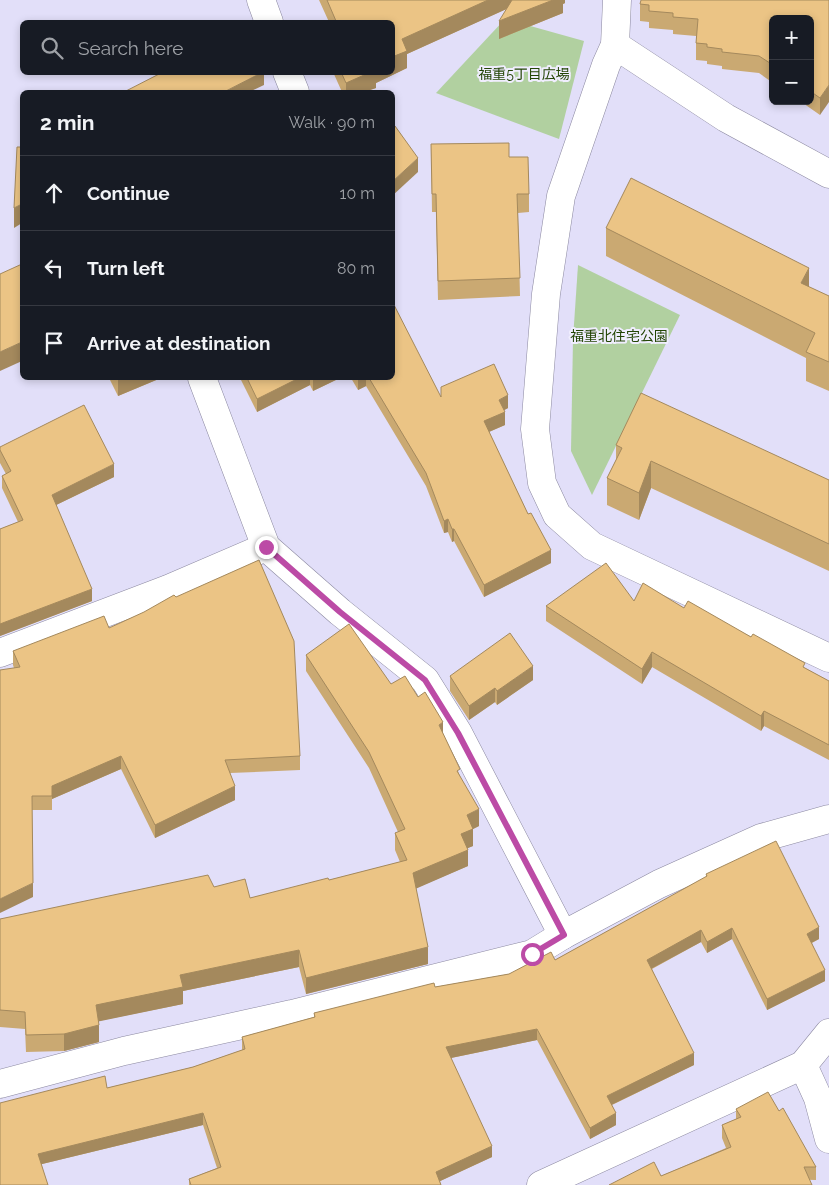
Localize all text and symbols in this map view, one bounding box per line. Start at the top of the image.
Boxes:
map controls [769,15,814,105]
button: + [769,15,814,60]
search box [20,20,395,75]
icon: search [38,34,66,62]
text: Search here [78,37,184,59]
button: − [769,60,814,105]
park label: 福重5丁目広場 [478,66,570,82]
text: 2 min [40,110,94,135]
text: Walk · 90 m [288,113,375,132]
icon: ahead [40,179,68,207]
text: Continue [87,182,170,204]
text: 10 m [340,184,375,203]
icon: left [40,254,68,282]
text: Turn left [87,257,164,279]
text: 80 m [337,259,375,278]
park label: 福重北住宅公園 [570,328,668,344]
icon: arrive [40,329,68,357]
text: Arrive at destination [87,332,271,354]
route end [255,536,278,559]
route start [521,943,544,966]

